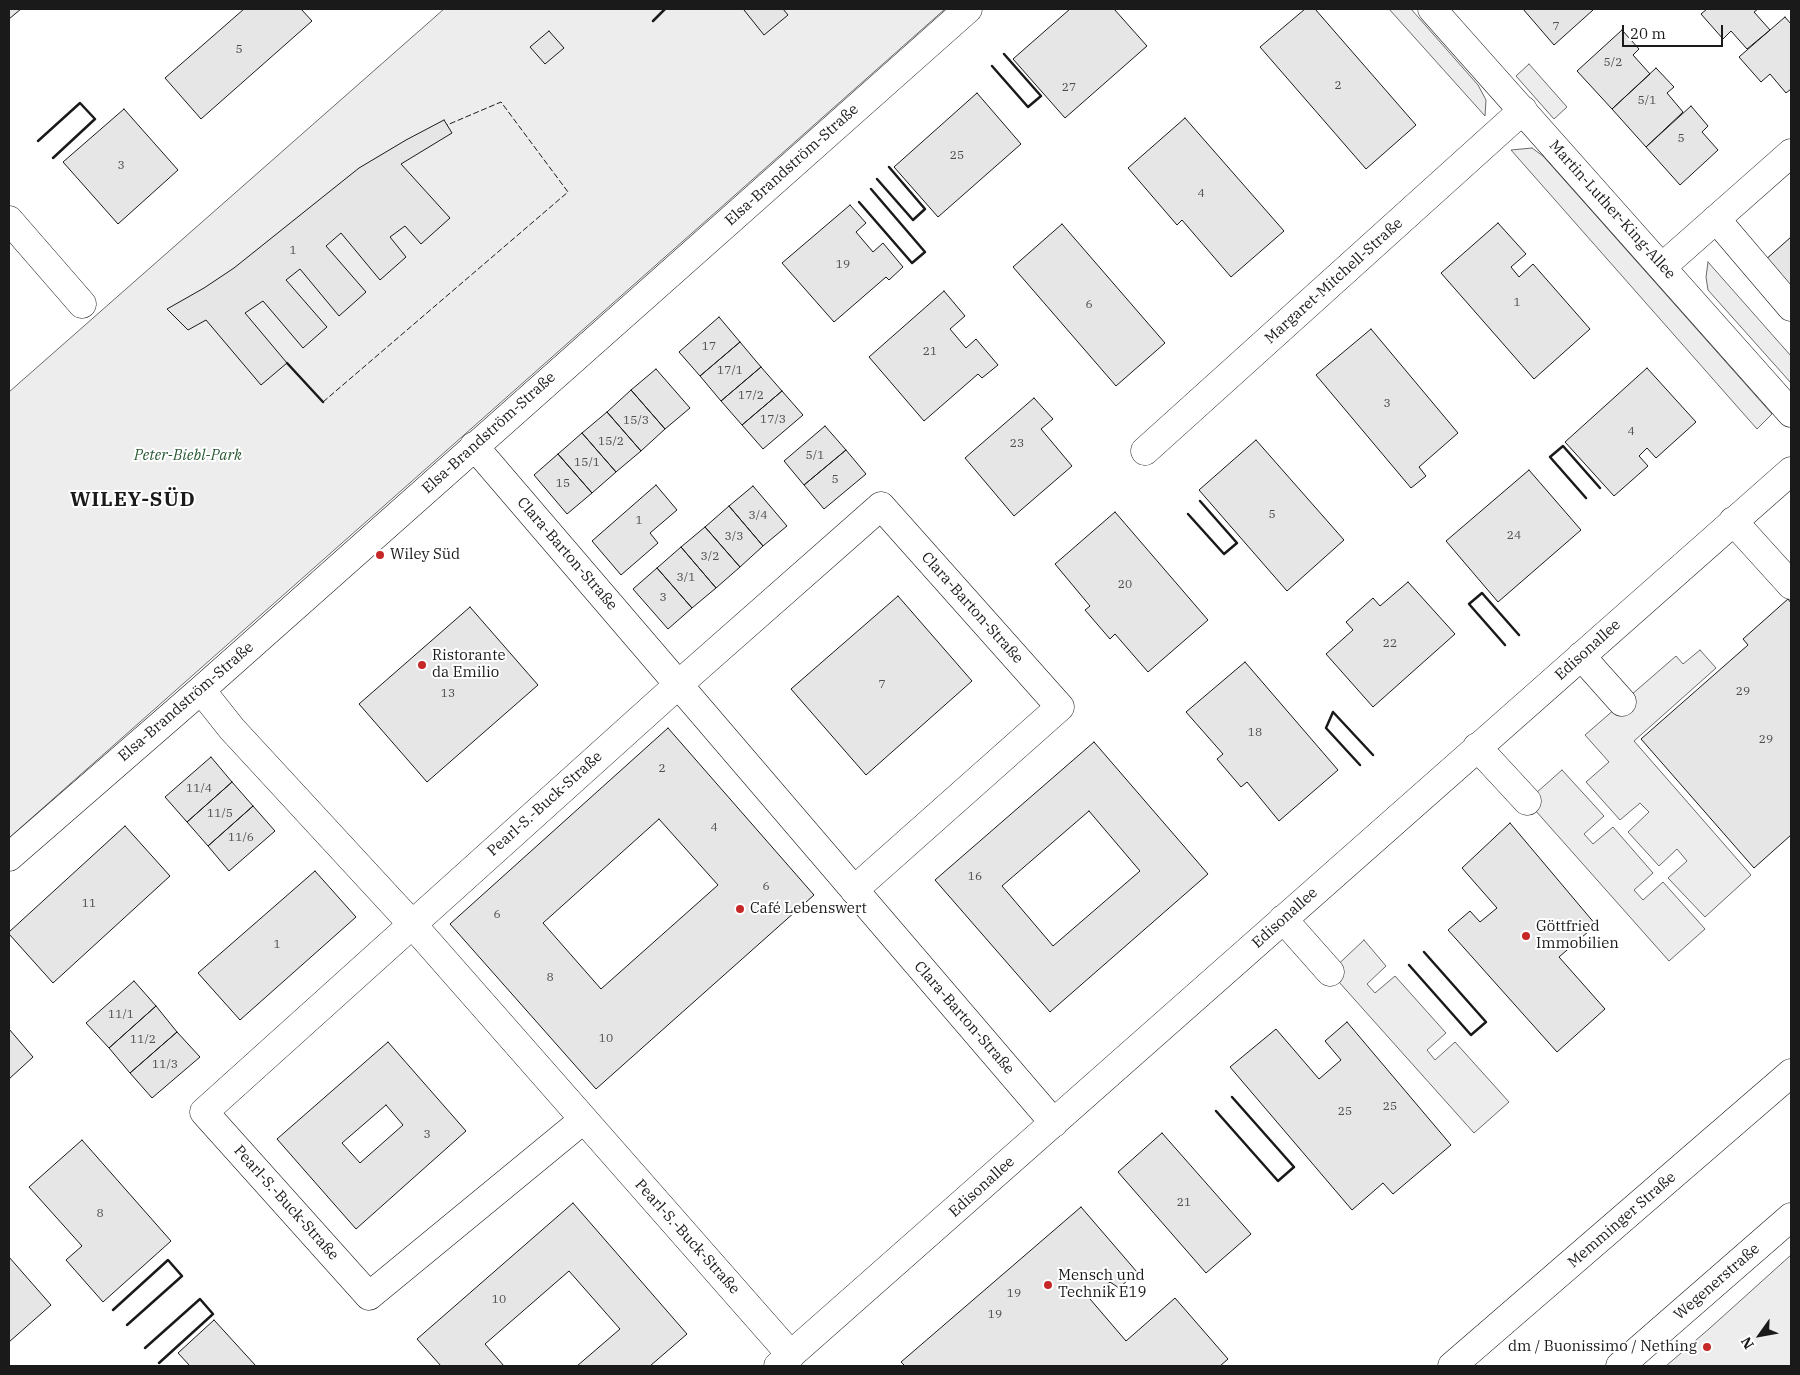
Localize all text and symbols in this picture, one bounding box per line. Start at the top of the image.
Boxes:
scale bar [1625,15,1726,47]
house number: 7 [1552,20,1560,34]
text: 20 m [1630,24,1666,43]
house number: 5 [235,43,243,57]
house number: 5/2 [1604,56,1622,70]
house number: 2 [1334,79,1342,93]
house number: 27 [1062,81,1076,95]
house number: 5/1 [1638,94,1656,108]
street label: Elsa-Brandström-Straße [722,100,862,230]
house number: 5 [1677,132,1685,146]
street label: Martin-Luther-King-Allee [1545,137,1679,283]
house number: 25 [950,149,964,163]
house number: 3 [117,159,125,173]
house number: 4 [1197,187,1205,201]
street label: Margaret-Mitchell-Straße [1261,214,1407,348]
house number: 1 [289,244,297,258]
house number: 19 [836,258,850,272]
house number: 1 [1513,296,1521,310]
house number: 6 [1085,298,1093,312]
house number: 17 [702,340,716,354]
house number: 21 [923,345,937,359]
house number: 17/1 [717,364,743,378]
street label: Elsa-Brandström-Straße [419,368,559,498]
house number: 17/2 [738,389,764,403]
house number: 3 [1383,397,1391,411]
house number: 17/3 [760,413,786,427]
house number: 15/3 [623,414,649,428]
house number: 4 [1627,425,1635,439]
house number: 15/2 [598,435,624,449]
house number: 23 [1010,437,1024,451]
park label: Peter-Biebl-Park [134,447,242,465]
house number: 5/1 [806,449,824,463]
house number: 15/1 [574,456,600,470]
house number: 5 [831,473,839,487]
house number: 15 [556,477,570,491]
district label: WILEY-SÜD [69,488,197,512]
street label: Clara-Barton-Straße [513,494,621,614]
house number: 5 [1268,508,1276,522]
house number: 3/4 [749,509,767,523]
house number: 1 [635,514,643,528]
house number: 24 [1507,529,1521,543]
house number: 3/3 [725,530,743,544]
place label: Wiley Süd [390,546,460,564]
marker: Wiley Süd [374,549,386,561]
street label: Clara-Barton-Straße [917,549,1027,667]
house number: 3/2 [701,550,719,564]
house number: 3/1 [677,571,695,585]
house number: 20 [1118,578,1132,592]
house number: 3 [659,591,667,605]
street label: Edisonallee [1552,616,1624,684]
house number: 22 [1383,637,1397,651]
street label: Elsa-Brandström-Straße [115,638,257,766]
place label: Ristorante da Emilio [432,647,506,682]
marker: Ristorante da Emilio [416,659,428,671]
house number: 7 [878,678,886,692]
house number: 29 [1736,685,1750,699]
house number: 13 [441,687,455,701]
house number: 18 [1248,726,1262,740]
house number: 29 [1759,733,1773,747]
street label: Pearl-S.-Buck-Straße [484,748,606,860]
house number: 2 [658,762,666,776]
house number: 11/4 [186,782,212,796]
house number: 11/5 [207,807,233,821]
house number: 4 [710,821,718,835]
house number: 11/6 [228,831,254,845]
house number: 16 [968,870,982,884]
house number: 6 [762,880,770,894]
street label: Edisonallee [1249,884,1321,952]
house number: 11 [82,897,96,911]
place label: Café Lebenswert [750,900,867,918]
marker: Café Lebenswert [734,903,746,915]
house number: 6 [493,908,501,922]
place label: Göttfried Immobilien [1536,918,1619,953]
marker: Göttfried Immobilien [1520,930,1532,942]
house number: 1 [273,938,281,952]
street label: Clara-Barton-Straße [910,958,1018,1078]
house number: 8 [546,971,554,985]
house number: 11/1 [108,1008,134,1022]
house number: 10 [599,1032,613,1046]
house number: 11/2 [130,1033,156,1047]
house number: 11/3 [152,1058,178,1072]
house number: 25 [1383,1100,1397,1114]
house number: 25 [1338,1105,1352,1119]
house number: 3 [423,1128,431,1142]
street label: Pearl-S.-Buck-Straße [230,1142,342,1264]
street label: Edisonallee [946,1153,1018,1221]
street label: Memminger Straße [1564,1168,1680,1272]
street label: Pearl-S.-Buck-Straße [631,1176,743,1298]
house number: 21 [1177,1196,1191,1210]
house number: 8 [96,1207,104,1221]
street label: Wegenerstraße [1671,1240,1763,1324]
place label: Mensch und Technik E19 [1058,1267,1146,1302]
marker: Mensch und Technik E19 [1042,1279,1054,1291]
house number: 19 [1007,1287,1021,1301]
house number: 10 [492,1293,506,1307]
house number: 19 [988,1308,1002,1322]
north arrow [1735,1310,1785,1360]
text: N [1737,1333,1758,1352]
place label: dm / Buonissimo / Nething [1508,1338,1697,1356]
marker: dm / Buonissimo / Nething [1701,1341,1713,1353]

